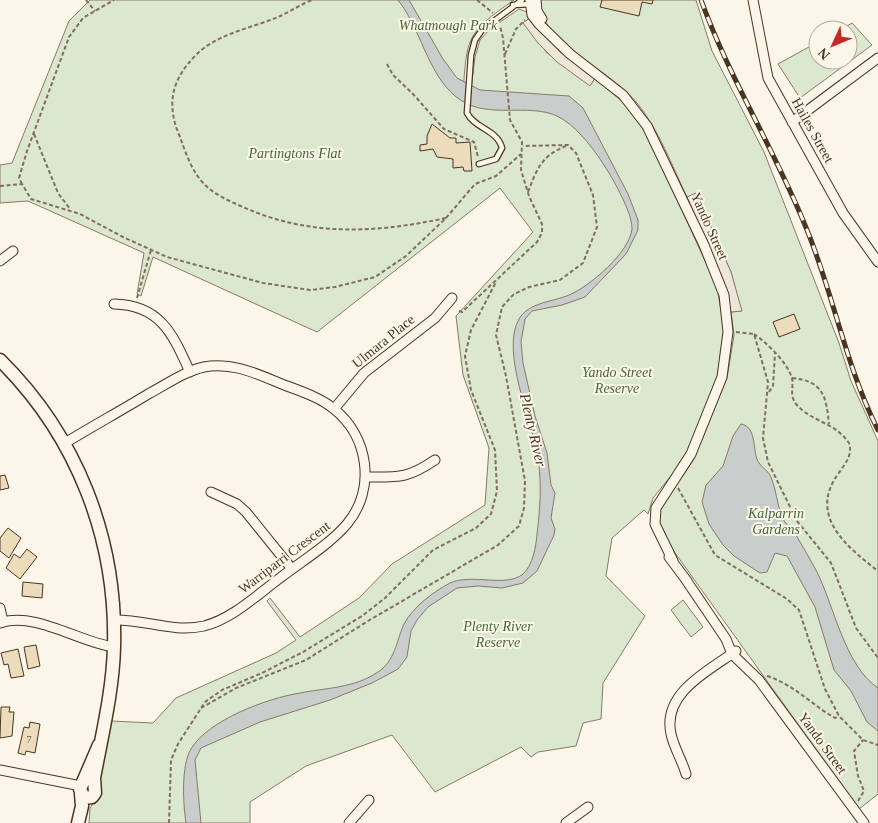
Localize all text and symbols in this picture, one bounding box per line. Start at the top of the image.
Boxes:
park label: Whatmough Park [399,18,498,33]
north arrow [808,20,858,70]
text: N [815,45,833,63]
street label: Hailes Street [789,95,837,165]
park label: Partingtons Flat [248,146,343,161]
street label: Yando Street [688,190,731,262]
street label: Ulmara Place [349,312,417,371]
park label: Yando Street Reserve [582,365,653,396]
water label: Plenty River [517,391,549,468]
park label: Kalparrin Gardens [747,506,804,537]
street label: Warriparri Crescent [236,518,333,597]
park label: Plenty River Reserve [462,619,533,650]
street label: Yando Street [795,710,850,777]
house number: 7 [26,733,32,745]

